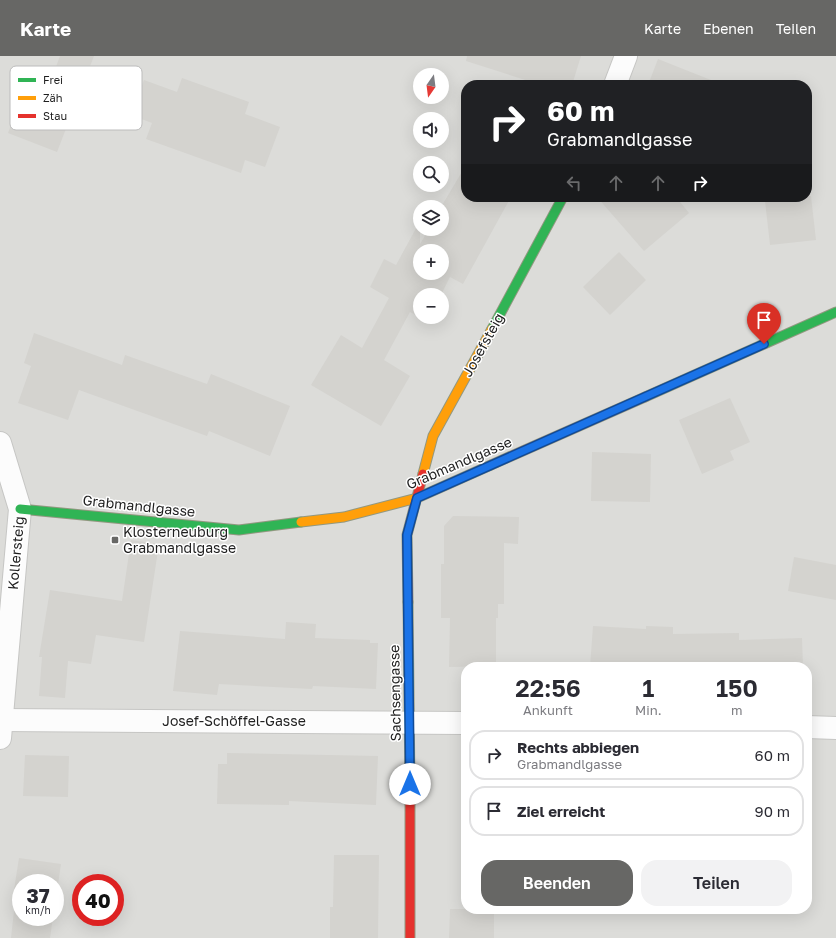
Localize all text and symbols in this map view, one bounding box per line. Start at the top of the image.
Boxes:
text: Karte [20,17,71,40]
text: Karte [644,20,681,37]
text: Ebenen [703,20,754,37]
text: Teilen [776,20,816,37]
legend [10,66,142,130]
north arrow [413,68,449,104]
map controls [413,68,449,324]
text: Frei [43,73,63,86]
text: Zäh [43,91,63,104]
text: 60 m [547,94,614,127]
icon: right [481,96,533,148]
text: Stau [43,109,67,122]
button: sound [413,112,449,148]
text: Grabmandlgasse [547,128,692,150]
button: search [413,156,449,192]
icon: left [563,172,585,194]
icon: ahead [605,172,627,194]
icon: ahead [647,172,669,194]
icon: right [689,172,711,194]
button: layers [413,200,449,236]
button: + [413,244,449,280]
button: − [413,288,449,324]
pin [747,303,781,344]
icon: arrive [753,309,775,331]
street label: Josefsteig [458,310,507,380]
street label: Grabmandlgasse [403,433,514,492]
street label: Grabmandlgasse [82,491,196,520]
street label: Kollersteig [4,516,27,590]
place label: Klosterneuburg Grabmandlgasse [123,523,236,556]
marker: Klosterneuburg Grabmandlgasse [110,535,120,545]
street label: Sachsengasse [385,644,404,742]
text: 22:56 [515,673,581,702]
text: 1 [642,673,654,702]
text: 150 [716,673,758,702]
text: Ankunft [523,702,573,718]
text: Min. [635,702,662,718]
text: m [731,702,743,718]
street label: Josef-Schöffel-Gasse [162,712,306,729]
text: Rechts abbiegen [517,738,639,756]
icon: right [483,744,505,766]
text: 60 m [755,746,790,764]
text: Grabmandlgasse [517,756,622,772]
position arrow [389,763,431,805]
icon: arrive [483,800,505,822]
text: Ziel erreicht [517,802,605,820]
text: 90 m [755,802,790,820]
button: Beenden [481,860,633,906]
button: Teilen [641,860,792,906]
speed limit sign: 40 [72,874,124,926]
text: 37 [26,883,50,907]
text: km/h [25,904,51,916]

